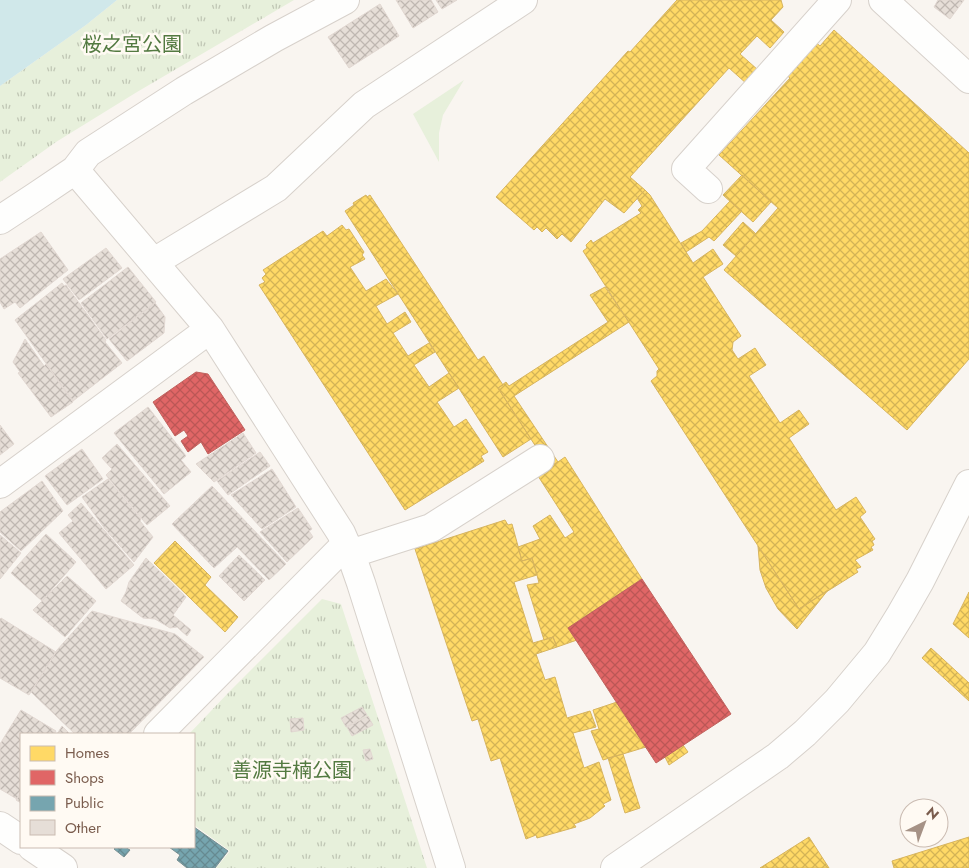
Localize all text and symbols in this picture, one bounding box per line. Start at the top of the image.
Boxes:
park label: 桜之宮公園 [82,30,182,59]
legend [20,733,195,848]
text: Homes [65,742,109,764]
park label: 善源寺楠公園 [232,756,352,785]
text: Shops [65,767,104,789]
text: Public [65,792,104,814]
north arrow [899,798,949,848]
text: N [922,802,944,824]
text: Other [65,817,102,839]

